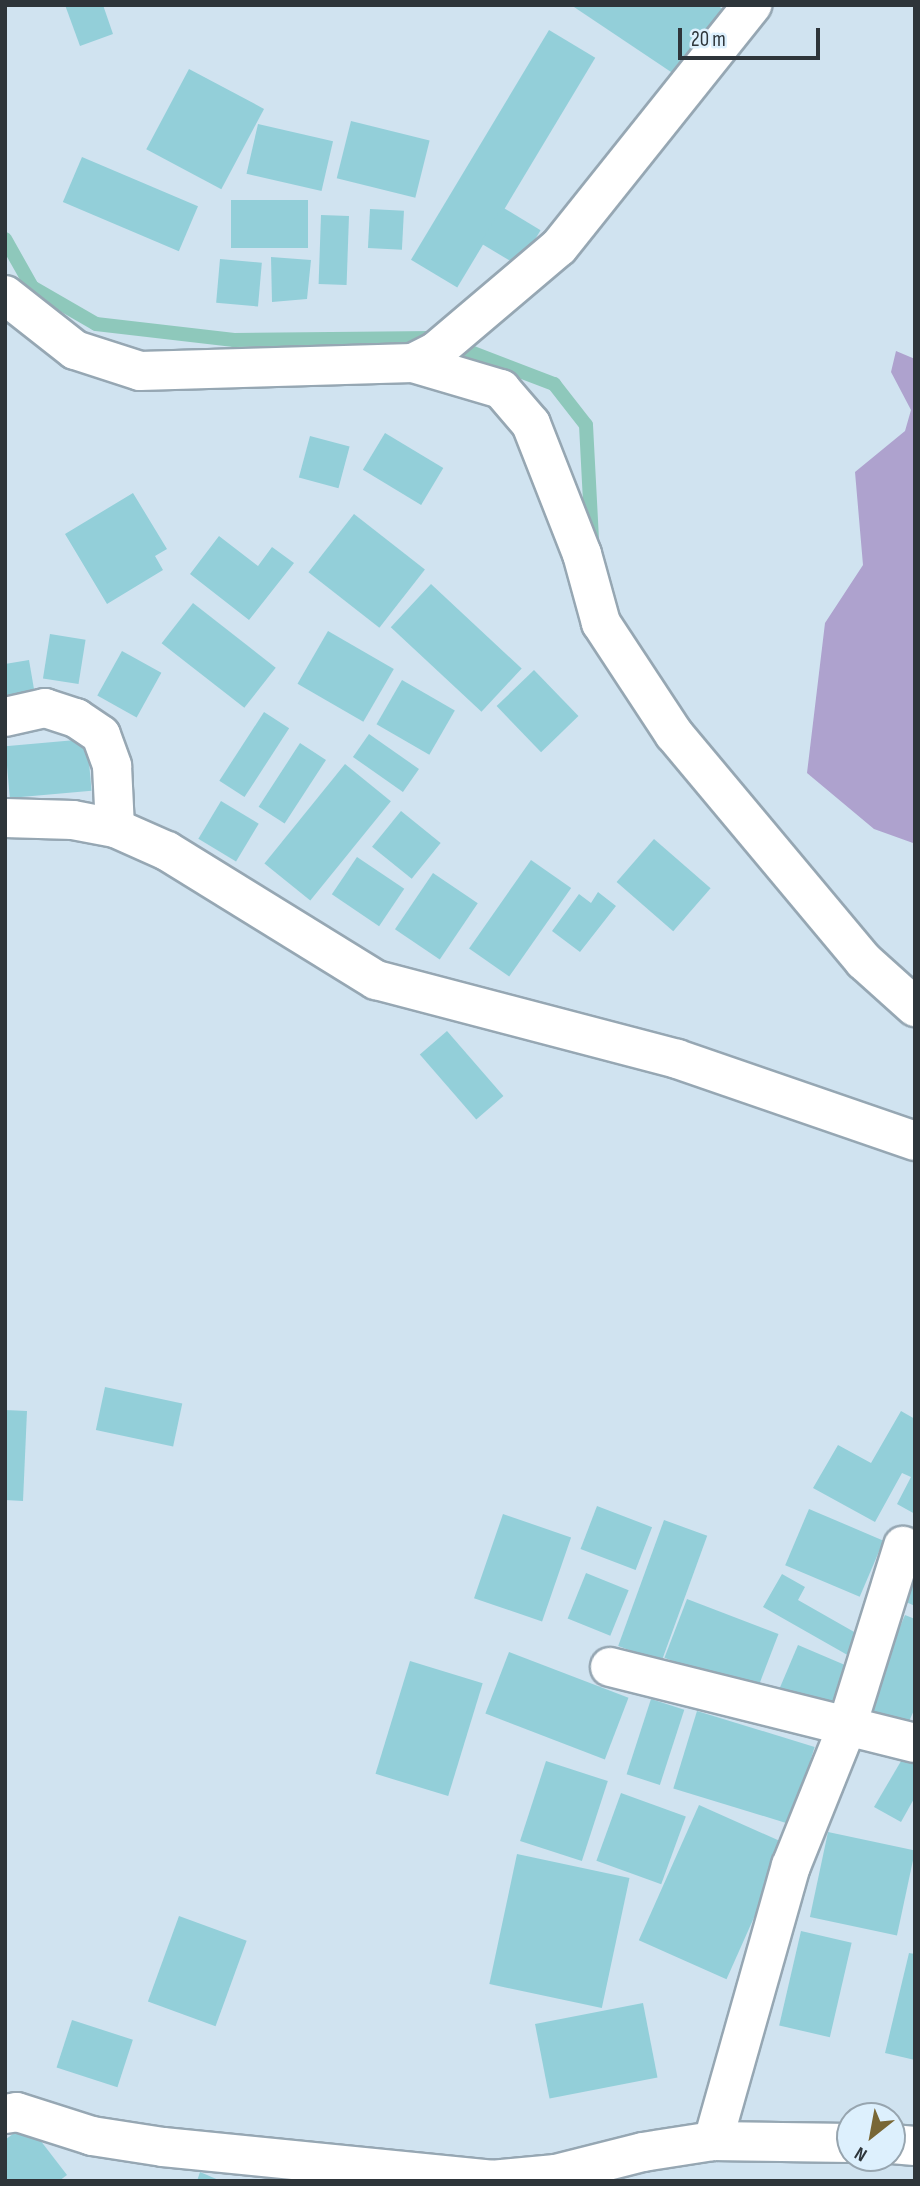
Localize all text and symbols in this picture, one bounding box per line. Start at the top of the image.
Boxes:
scale bar [682,14,824,58]
text: 20 m [691,27,726,52]
north arrow [836,2102,906,2172]
text: N [851,2141,871,2166]

